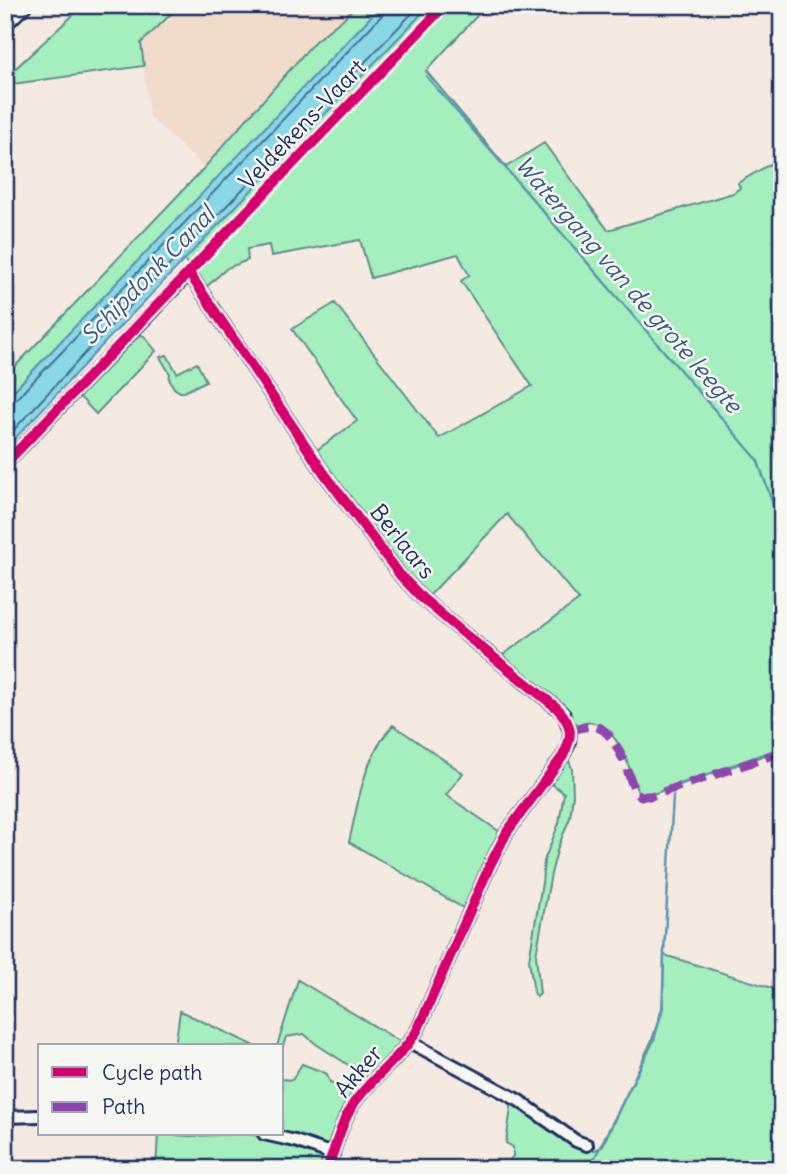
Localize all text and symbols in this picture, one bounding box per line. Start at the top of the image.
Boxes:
street label: Veldekens-Vaart [232,53,372,195]
water label: Watergang van de grote leegte [509,149,750,420]
water label: Schipdonk Canal [74,197,223,350]
street label: Berlaars [364,498,442,584]
street label: Akker [328,1038,389,1103]
legend [38,1044,284,1136]
text: Cycle path [102,1059,202,1086]
text: Path [102,1093,145,1120]

